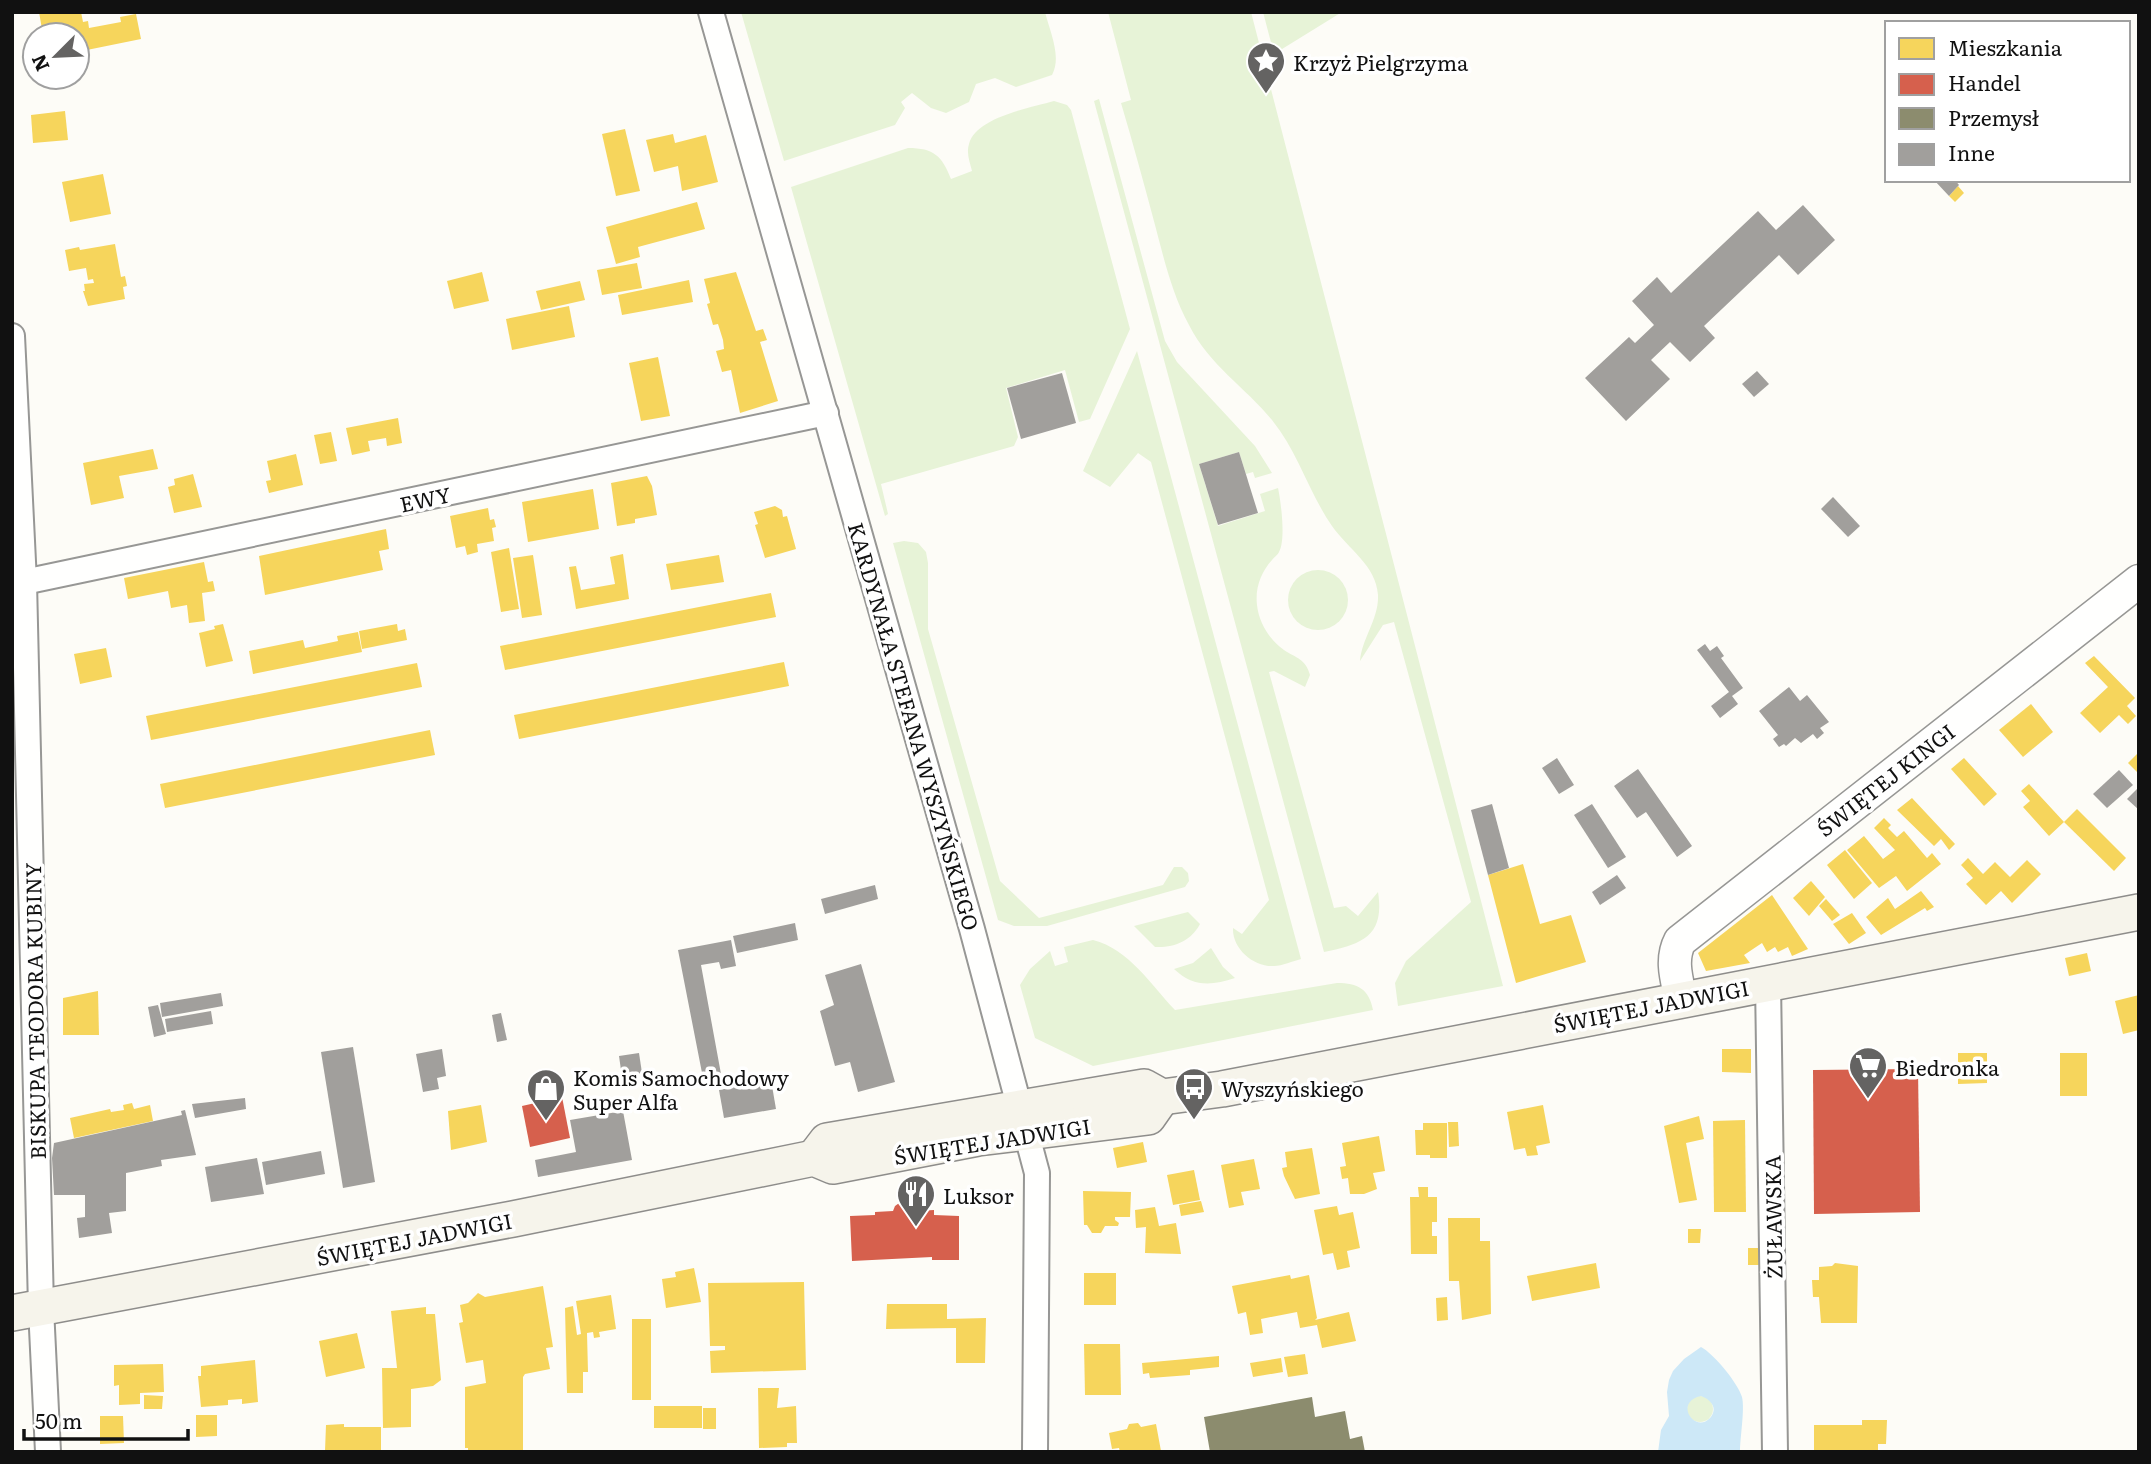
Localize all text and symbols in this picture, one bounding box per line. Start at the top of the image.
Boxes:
north arrow [21,21,91,91]
legend [1885,21,2130,182]
text: Mieszkania [1948,31,2063,62]
place icon: Krzyż Pielgrzyma [1245,40,1287,95]
place label: Krzyż Pielgrzyma [1293,46,1469,77]
text: N [24,50,56,76]
text: Handel [1948,66,2021,97]
text: Przemysł [1948,101,2039,132]
text: Inne [1948,136,1995,167]
street label: EWY [397,477,453,519]
street label: KARDYNAŁA STEFANA WYSZYŃSKIEGO [842,518,988,934]
street label: ŚWIĘTEJ KINGI [1809,715,1961,843]
street label: BISKUPA TEODORA KUBINY [16,862,52,1160]
street label: ŚWIĘTEJ JADWIGI [1550,971,1752,1039]
supermarket icon: Biedronka [1847,1045,1889,1100]
place label: Biedronka [1895,1051,2000,1082]
place label: Komis Samochodowy Super Alfa [573,1061,790,1116]
bus stop icon: Wyszyńskiego [1173,1066,1215,1121]
shop icon: Komis Samochodowy Super Alfa [525,1067,567,1122]
place label: Wyszyńskiego [1221,1072,1364,1103]
street label: ŚWIĘTEJ JADWIGI [891,1109,1093,1171]
street label: ŻUŁAWSKA [1755,1154,1789,1279]
restaurant icon: Luksor [895,1173,937,1228]
place label: Luksor [943,1179,1014,1210]
street label: ŚWIĘTEJ JADWIGI [313,1204,515,1272]
scale bar [24,1398,189,1442]
text: 50 m [35,1404,82,1435]

